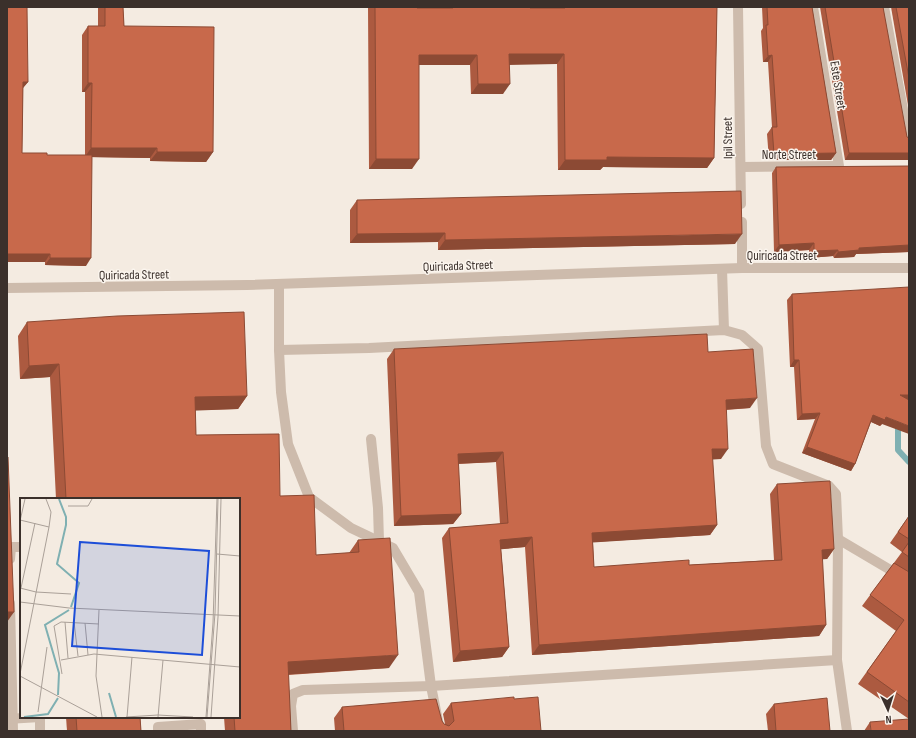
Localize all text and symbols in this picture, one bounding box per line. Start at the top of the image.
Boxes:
street label: Este Street [826,60,850,110]
street label: Ipil Street [720,117,736,159]
street label: Norte Street [762,147,816,163]
street label: Quiricada Street [747,248,817,264]
street label: Quiricada Street [423,257,494,275]
street label: Quiricada Street [99,266,169,284]
inset map [20,498,240,718]
north arrow [868,690,908,730]
text: N [885,713,892,726]

